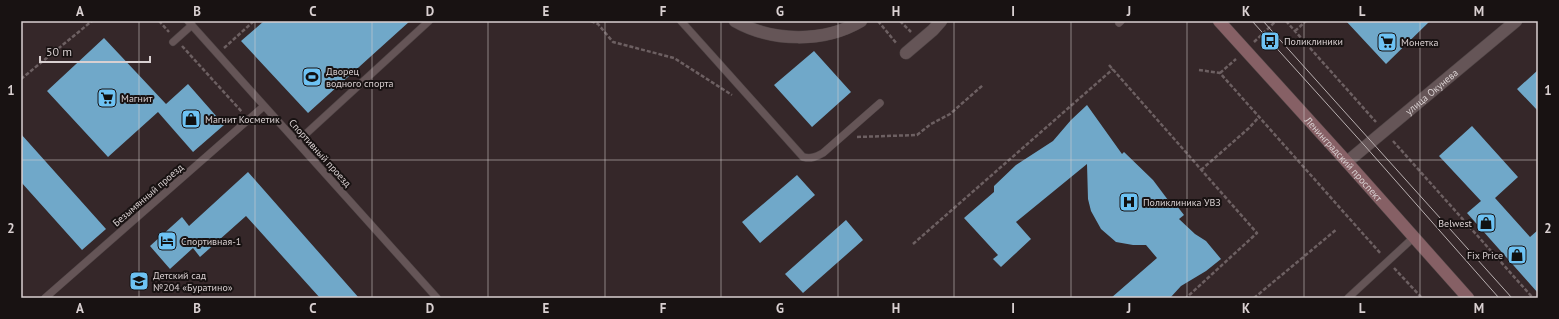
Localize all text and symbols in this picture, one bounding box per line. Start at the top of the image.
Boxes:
text: A [76,3,84,20]
text: B [193,3,201,20]
text: C [309,3,317,20]
text: D [426,3,434,20]
text: E [543,3,550,20]
text: F [660,3,667,20]
text: G [776,3,784,20]
text: H [892,3,900,20]
text: I [1011,3,1015,20]
text: J [1126,3,1131,20]
text: K [1242,3,1250,20]
text: L [1359,3,1366,20]
text: M [1474,3,1484,20]
bus stop icon: Поликлиники [1259,30,1281,52]
supermarket icon: Монетка [1376,31,1398,53]
place label: Поликлиники [1284,35,1343,48]
place label: Монетка [1401,36,1439,49]
scale bar [40,38,150,64]
text: 50 m [46,44,72,59]
place label: Дворец водного спорта [326,65,393,90]
sports icon: Дворец водного спорта [301,66,323,88]
street label: улица Окунева [1402,66,1461,117]
text: 1 [7,82,15,99]
text: 1 [1544,82,1552,99]
supermarket icon: Магнит [96,87,118,109]
place label: Магнит [121,92,152,105]
shop icon: Магнит Косметик [180,108,202,130]
place label: Магнит Косметик [205,113,280,126]
street label: Ленинградский проспект [1302,113,1385,204]
street label: Спортивный проезд [286,116,354,190]
street label: Безымянный проезд [110,160,186,229]
hospital icon: Поликлиника УВЗ [1118,191,1140,213]
place label: Поликлиника УВЗ [1143,196,1221,209]
shop icon: Belwest [1475,212,1497,234]
place label: Belwest [1438,217,1473,230]
text: 2 [7,220,15,237]
text: 2 [1544,220,1552,237]
hotel icon: Спортивная-1 [156,230,178,252]
place label: Спортивная-1 [181,235,241,248]
shop icon: Fix Price [1506,244,1528,266]
place label: Fix Price [1467,249,1503,262]
place label: Детский сад №204 «Буратино» [153,269,233,294]
school or university icon: Детский сад №204 «Буратино» [128,270,150,292]
text: A [76,300,84,317]
text: B [193,300,201,317]
text: C [309,300,317,317]
text: D [426,300,434,317]
text: E [543,300,550,317]
text: F [660,300,667,317]
text: G [776,300,784,317]
text: H [892,300,900,317]
text: I [1011,300,1015,317]
text: J [1126,300,1131,317]
text: K [1242,300,1250,317]
text: L [1359,300,1366,317]
text: M [1474,300,1484,317]

